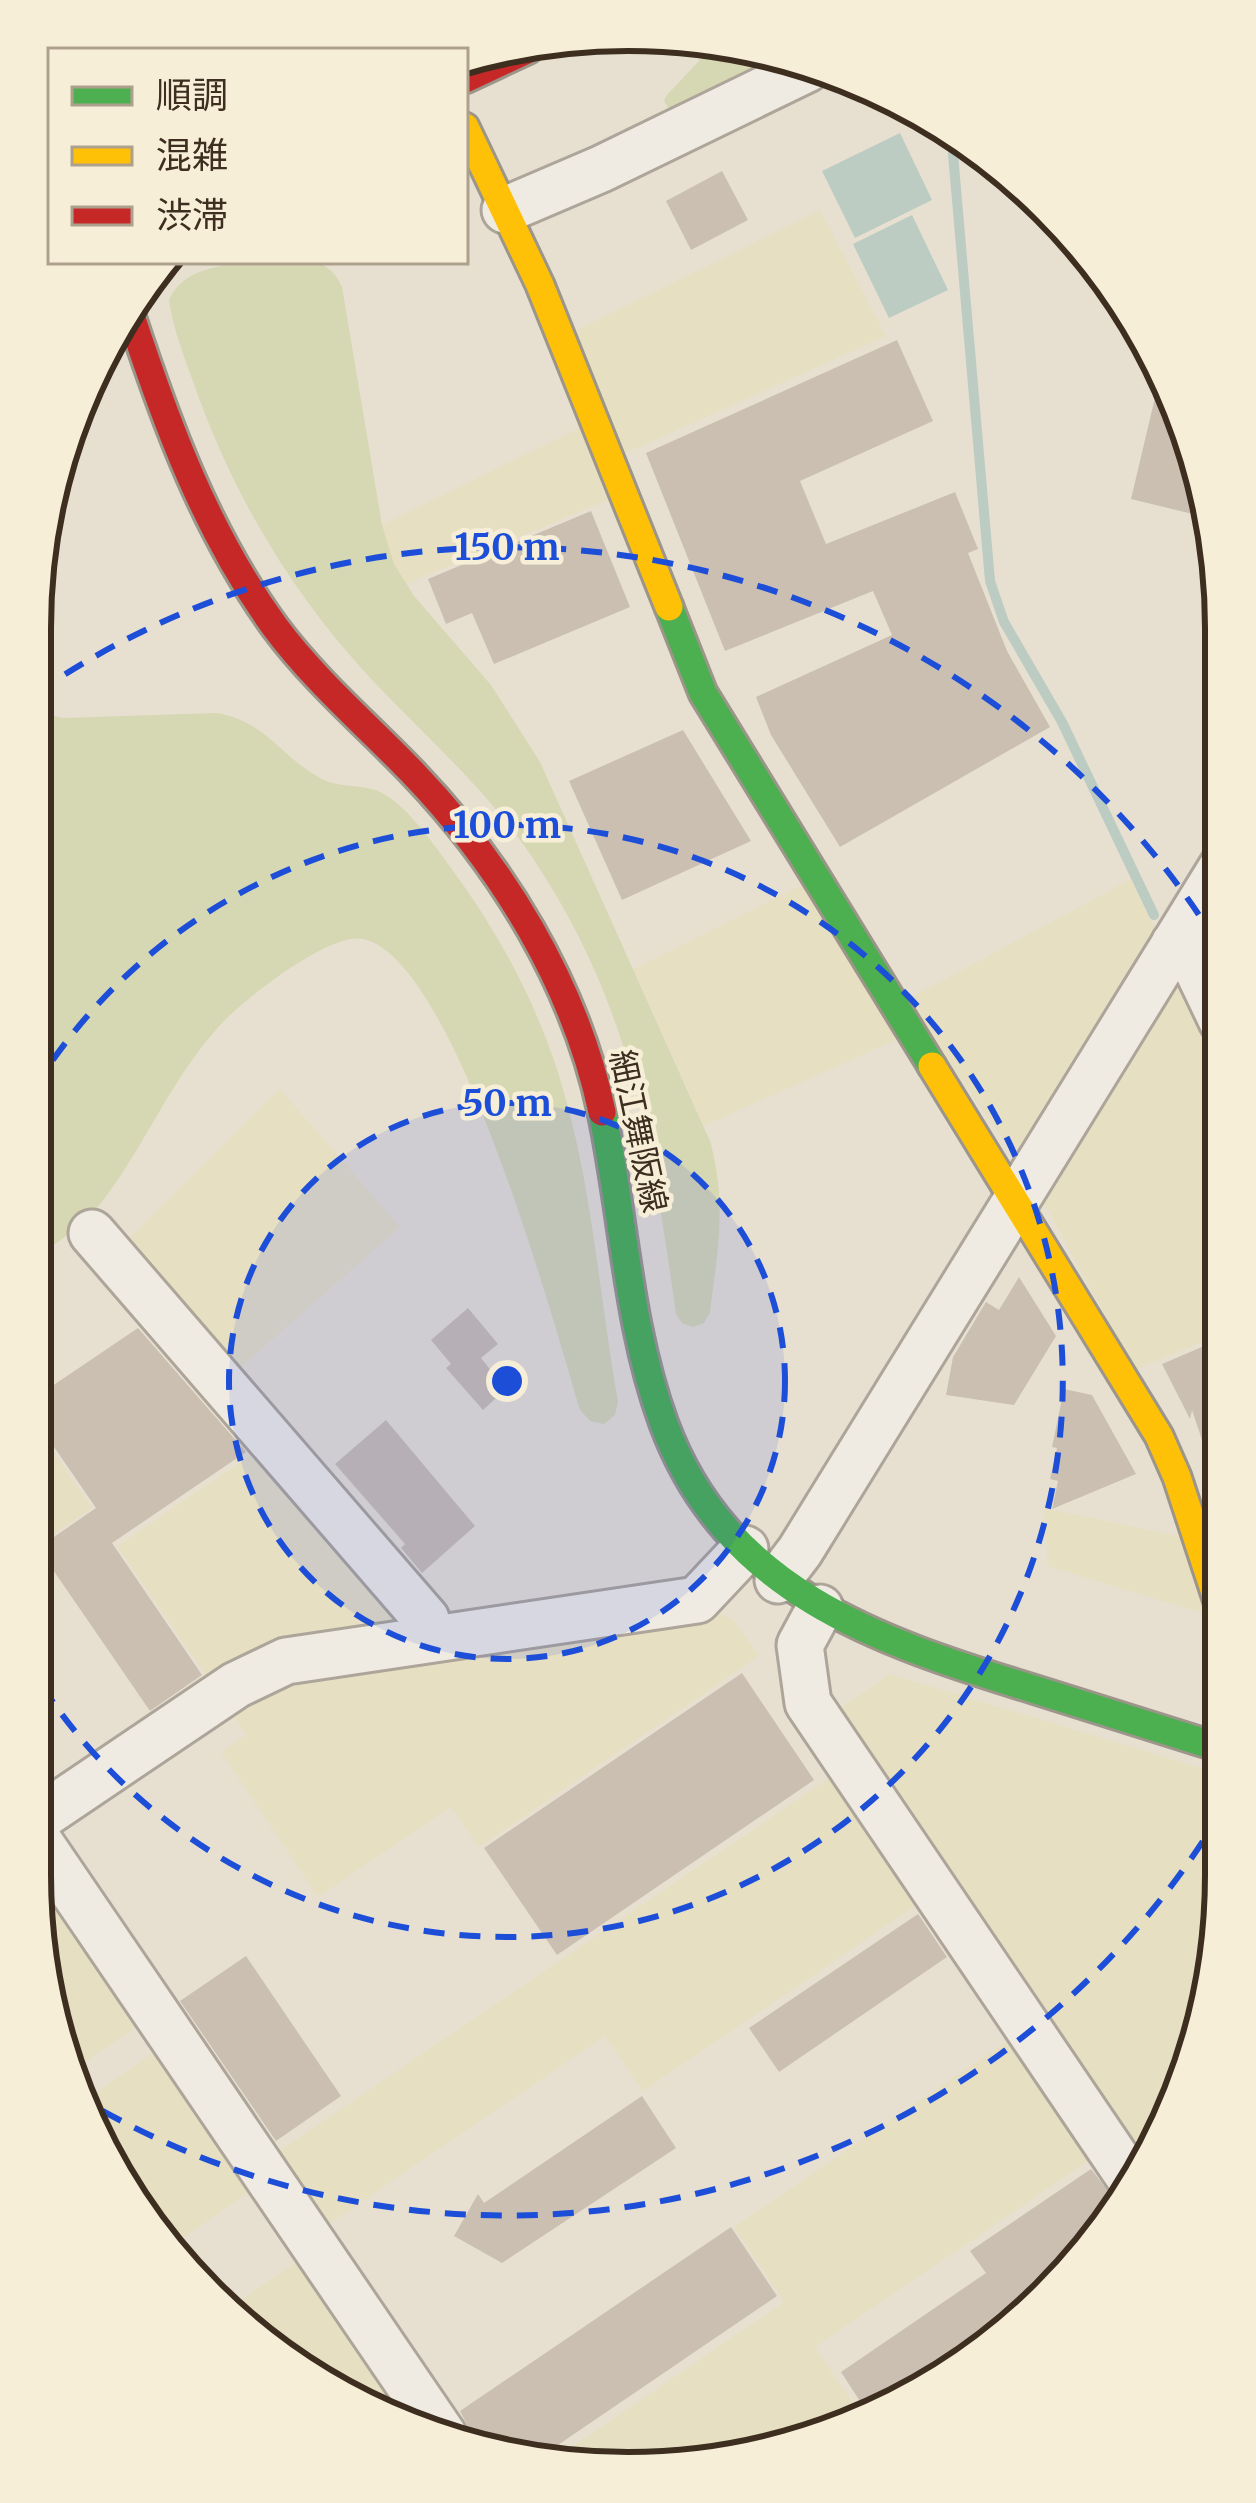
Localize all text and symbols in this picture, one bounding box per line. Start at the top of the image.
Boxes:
legend [48,48,468,264]
text: 順調 [156,73,228,118]
text: 混雑 [156,133,228,178]
text: 渋滞 [156,193,228,238]
text: 150 m [455,525,559,570]
text: 100 m [453,803,561,848]
street label: 細江舞阪線 [601,1046,676,1216]
text: 50 m [462,1081,552,1126]
centre of rings [486,1360,528,1402]

